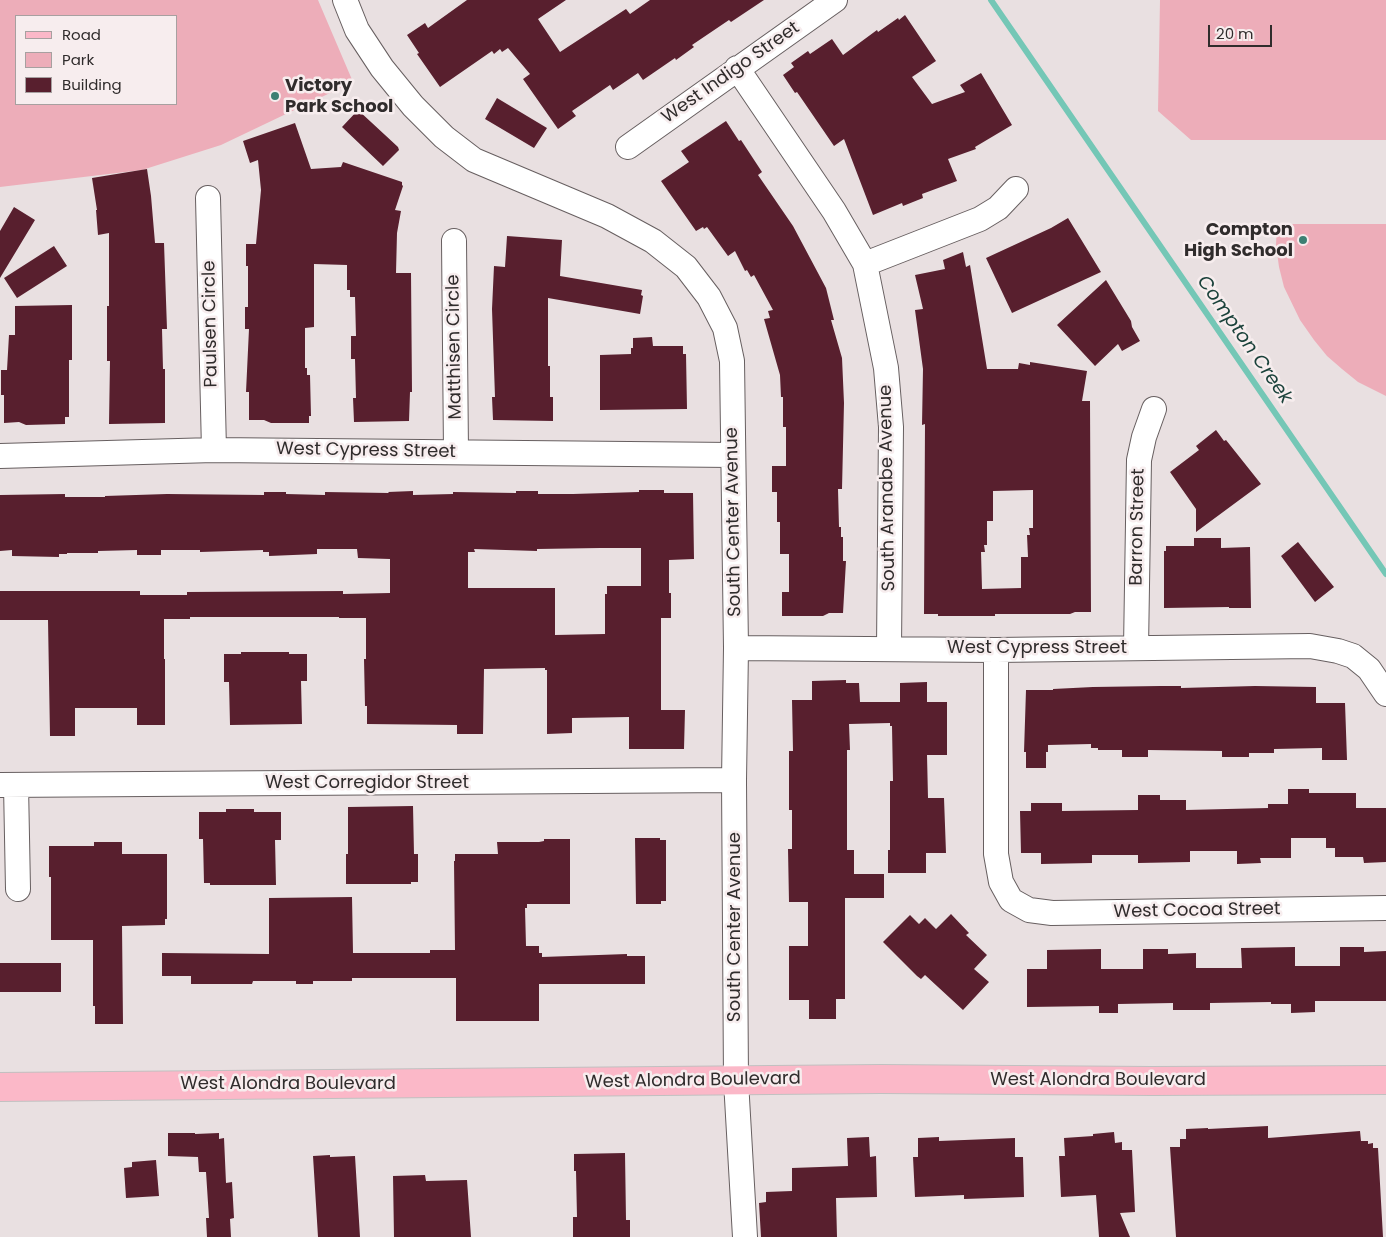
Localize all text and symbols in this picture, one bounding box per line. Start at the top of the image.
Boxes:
legend [15,15,178,105]
scale bar [1211,15,1275,47]
street label: West Indigo Street [658,17,804,129]
text: 20 m [1216,23,1254,44]
text: Road [62,24,101,45]
text: Park [62,49,94,70]
text: Building [62,74,122,95]
place label: Victory Park School [285,75,393,118]
marker: Victory Park School [269,90,281,102]
place label: Compton High School [1184,219,1293,262]
marker: Compton High School [1297,234,1309,246]
street label: Paulsen Circle [199,260,223,388]
water label: Compton Creek [1191,272,1297,408]
street label: Matthisen Circle [443,274,467,420]
street label: South Aranabe Avenue [875,384,901,592]
street label: South Center Avenue [722,427,746,617]
street label: West Cypress Street [276,439,456,463]
street label: Barron Street [1126,468,1150,586]
street label: West Cypress Street [947,637,1127,659]
street label: West Corregidor Street [265,772,469,794]
street label: South Center Avenue [724,832,746,1022]
street label: West Cocoa Street [1113,899,1281,923]
street label: West Alondra Boulevard [585,1068,801,1094]
street label: West Alondra Boulevard [990,1069,1206,1091]
street label: West Alondra Boulevard [180,1073,396,1095]

